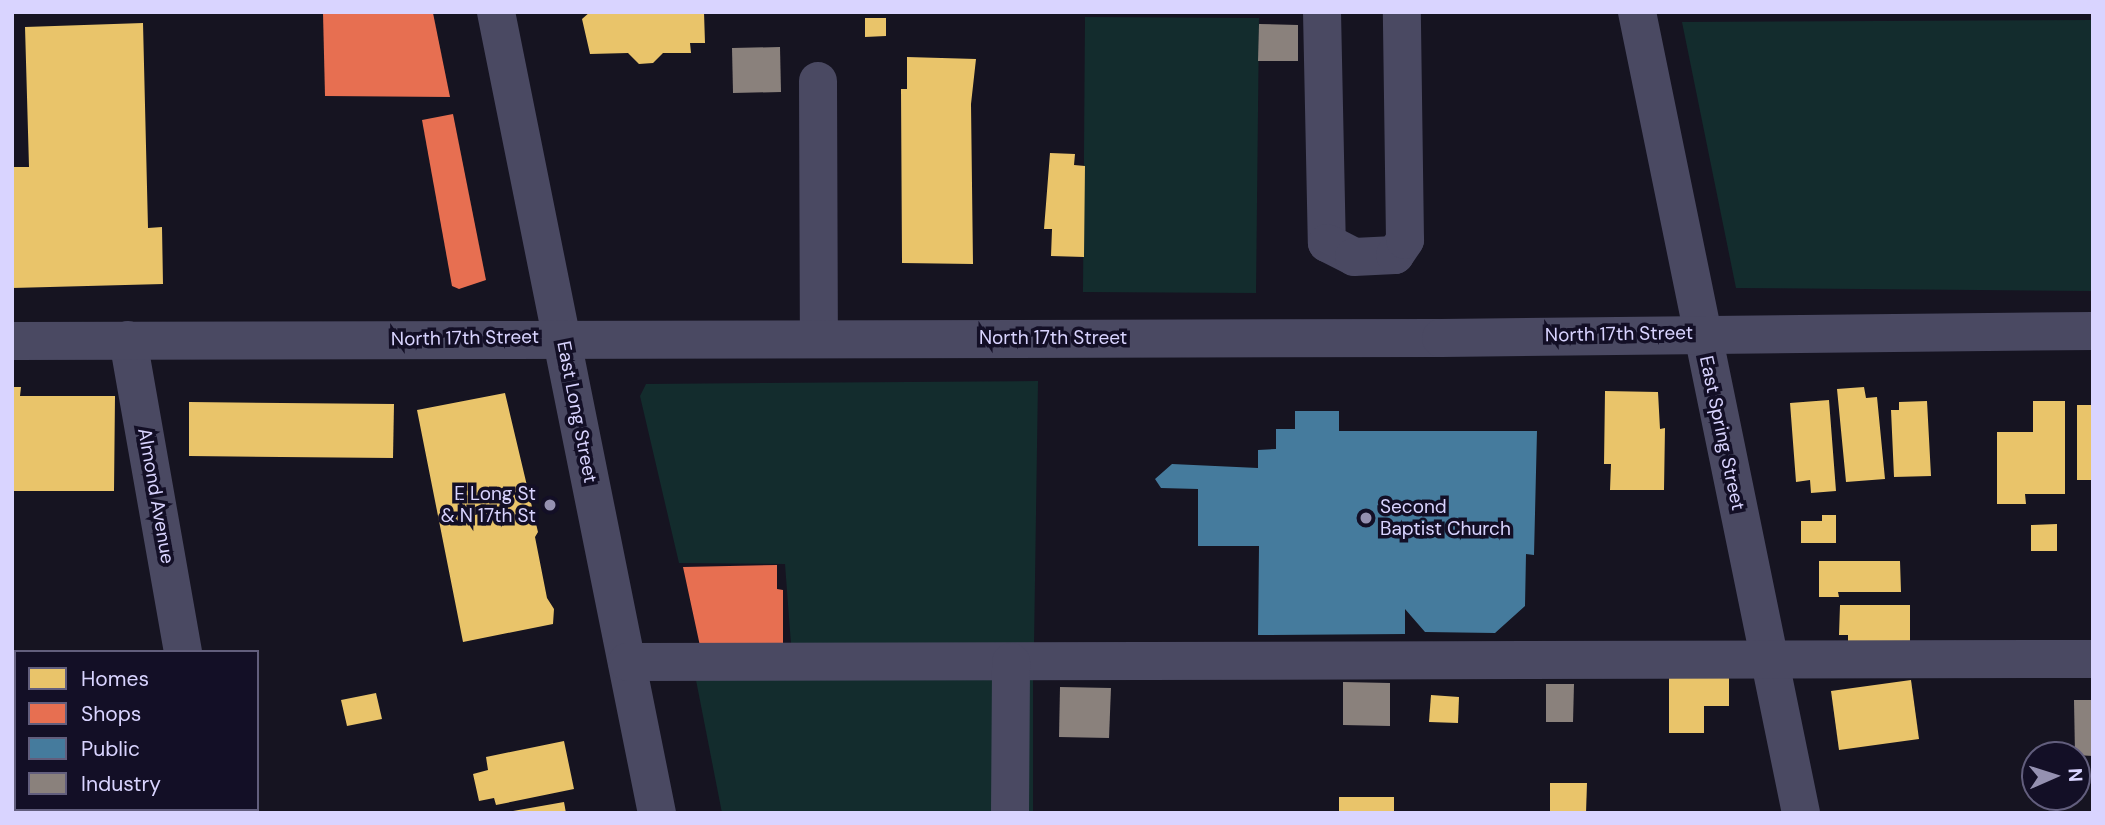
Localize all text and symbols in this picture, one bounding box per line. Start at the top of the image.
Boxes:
street label: North 17th Street [1545,321,1693,347]
street label: North 17th Street [391,325,539,351]
street label: North 17th Street [979,327,1127,349]
street label: East Long Street [552,339,602,485]
street label: East Spring Street [1694,354,1750,512]
street label: Almond Avenue [133,426,179,566]
place label: E Long St & N 17th St [441,483,536,527]
place label: Second Baptist Church [1380,496,1511,540]
marker: E Long St & N 17th St [542,497,558,513]
marker: Second Baptist Church [1358,510,1374,526]
legend [14,650,259,811]
text: Homes [81,665,149,693]
text: Shops [81,700,141,728]
text: Public [81,735,140,763]
north arrow [2021,741,2091,811]
text: N [2063,767,2088,783]
text: Industry [81,770,161,798]

